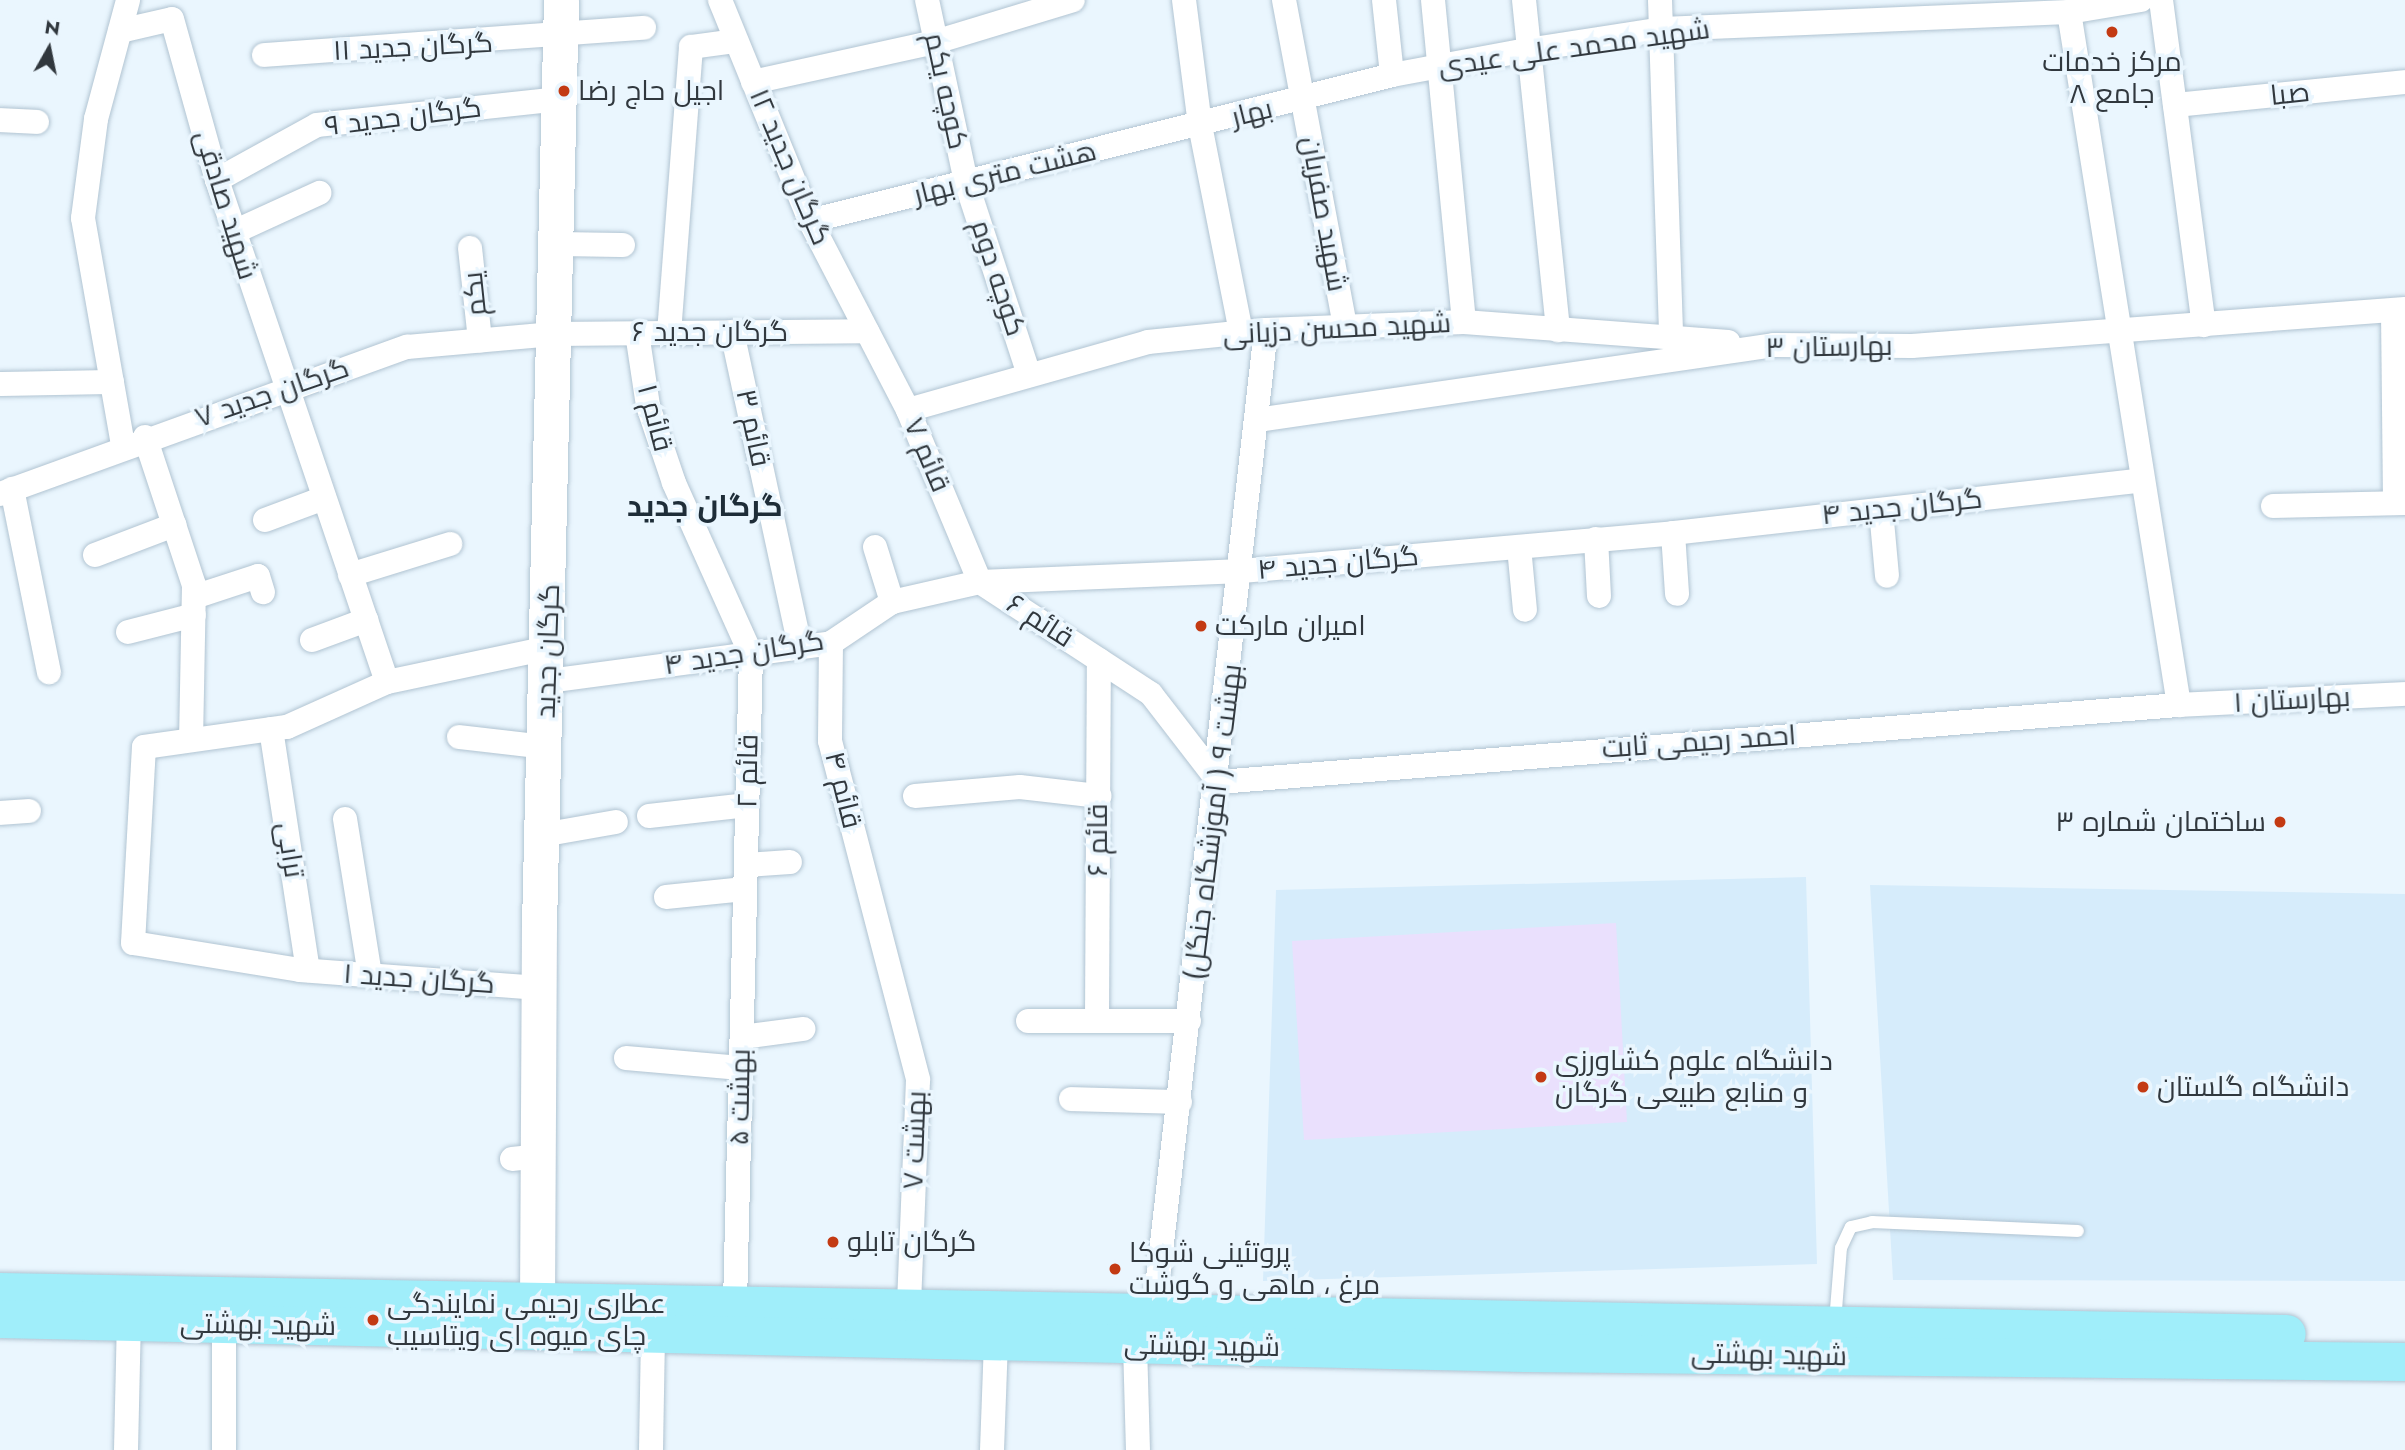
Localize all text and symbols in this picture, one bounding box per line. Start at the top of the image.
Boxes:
street label: شهید محمد علی عیدی [1436,12,1712,84]
text: N [43,13,62,42]
north arrow [14,14,84,84]
marker: مرکز خدمات جامع ۸ [2102,22,2122,42]
street label: گرگان جدید ۱۱ [332,26,494,68]
street label: کوچه یکم [917,30,975,152]
place label: مرکز خدمات جامع ۸ [2042,45,2182,111]
place label: اجیل حاج رضا [578,74,724,108]
street label: صبا [2269,75,2311,113]
marker: اجیل حاج رضا [556,83,572,99]
street label: گرگان جدید ۱۲ [742,84,838,250]
street label: گرگان جدید ۹ [323,91,483,143]
street label: بهار [1228,92,1276,134]
street label: شهید صادقی [187,126,265,284]
street label: هشت متری بهار [910,134,1100,212]
street label: شهید صفریان [1294,134,1354,294]
street label: کوچه دوم [963,216,1033,340]
street label: یکم [456,270,494,318]
street label: شهید محسن دزیانی [1222,306,1452,352]
street label: گرگان جدید ۶ [632,315,788,349]
street label: بهارستان ۳ [1765,329,1893,365]
street label: گرگان جدید ۷ [191,351,353,435]
street label: ۱ قائم [630,381,680,455]
street label: ۳ قائم [728,386,778,470]
street label: ۷ قائم [896,413,958,497]
street label: گرگان جدید ۴ [1820,482,1984,532]
district label: گرگان جدید [627,488,783,524]
street label: گرگان جدید ۴ [1256,539,1420,587]
street label: گرگان جدید [529,583,567,719]
street label: ۶ قائم [1000,587,1080,655]
place label: امیران مارکت [1215,609,1366,643]
marker: امیران مارکت [1193,618,1209,634]
street label: گرگان جدید ۴ [662,624,826,682]
street label: بهشت ۹ ( آموزشگاه جنگل) [1177,662,1249,982]
street label: ۱ بهارستان [2233,680,2351,720]
street label: احمد رحیمی ثابت [1601,718,1797,766]
street label: ۲ قائم [731,734,765,808]
street label: قائم ۴ [817,748,869,832]
street label: قائم ۶ [1081,804,1115,876]
place label: ساختمان شماره ۳ [2055,805,2266,839]
marker: ساختمان شماره ۳ [2272,814,2288,830]
street label: ترابی [269,820,311,880]
street label: گرگان جدید ۱ [342,957,496,1001]
place label: دانشگاه علوم کشاورزی و منابع طبیعی گرگان [1555,1044,1833,1110]
street label: بهشت ۵ [722,1048,758,1146]
marker: دانشگاه علوم کشاورزی و منابع طبیعی گرگان [1533,1069,1549,1085]
place label: دانشگاه گلستان [2157,1070,2349,1104]
marker: دانشگاه گلستان [2135,1079,2151,1095]
street label: بهشت ۷ [896,1090,934,1190]
place label: گرگان تابلو [847,1225,976,1259]
marker: گرگان تابلو [825,1234,841,1250]
place label: پروتئینی شوکا مرغ‌ ، ماهی و گوشت [1129,1236,1380,1302]
marker: پروتئینی شوکا مرغ‌ ، ماهی و گوشت [1107,1261,1123,1277]
place label: عطاری رحیمی نمایندگی چای میوه ای ویتاسیب [387,1287,666,1353]
street label: شهید بهشتی [180,1307,336,1343]
marker: عطاری رحیمی نمایندگی چای میوه ای ویتاسیب [365,1312,381,1328]
street label: شهید بهشتی [1124,1328,1280,1364]
street label: شهید بهشتی [1691,1337,1847,1373]

